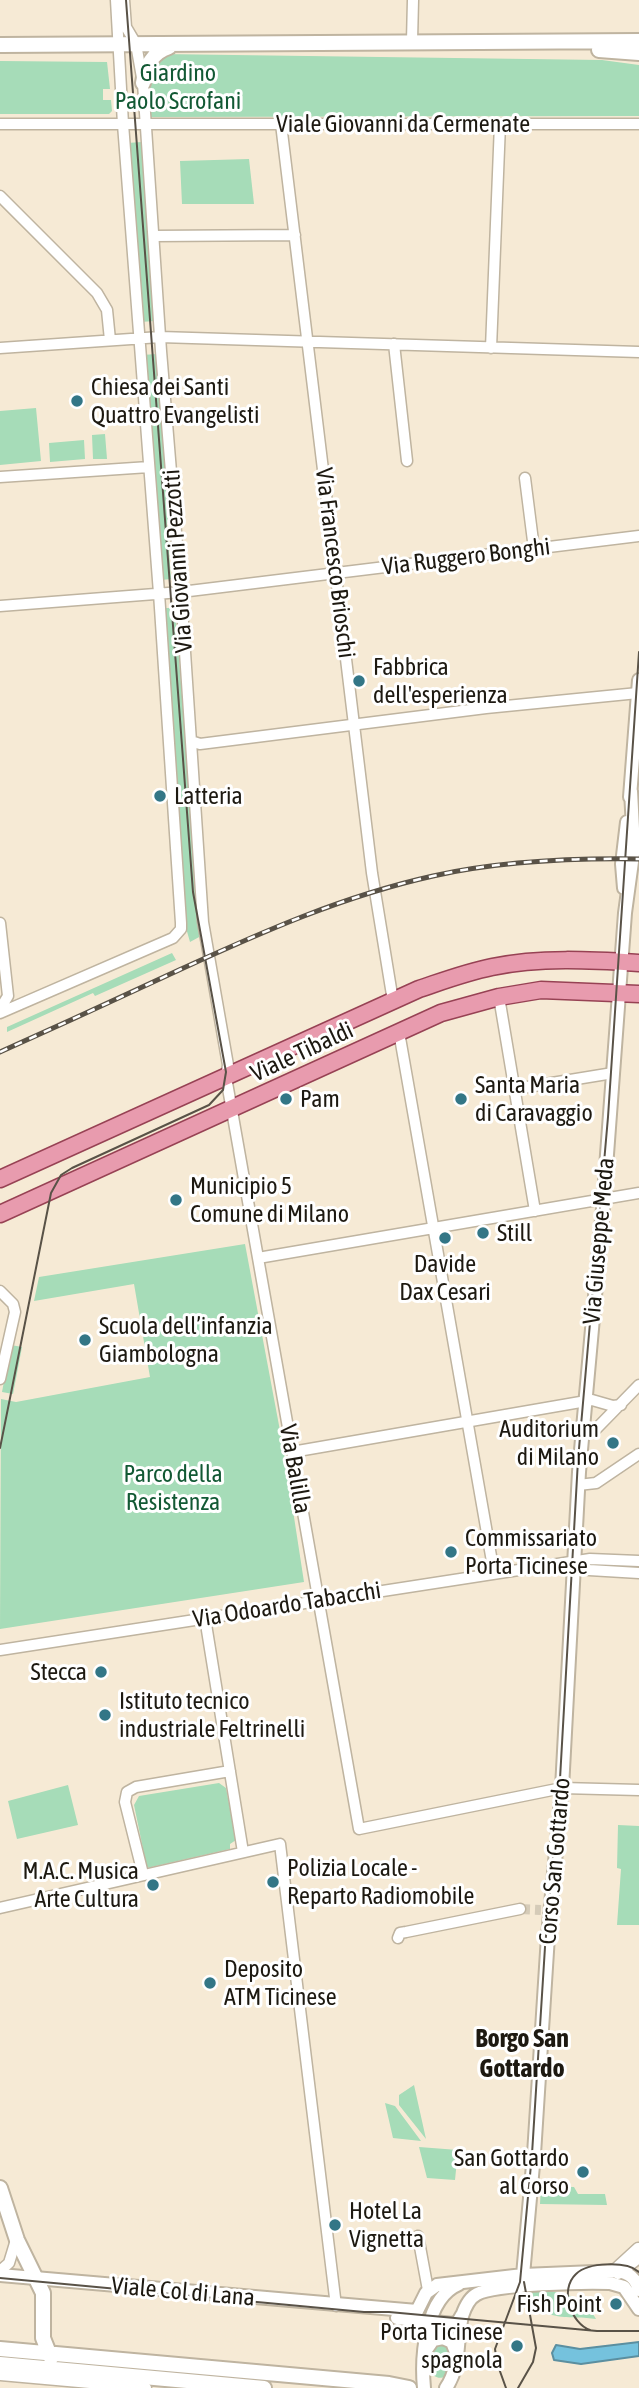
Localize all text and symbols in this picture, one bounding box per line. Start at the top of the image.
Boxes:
park label: Giardino Paolo Scrofani [115,59,241,115]
street label: Viale Giovanni da Cermenate [276,110,530,138]
place label: Chiesa dei Santi Quattro Evangelisti [91,373,259,429]
marker: Chiesa dei Santi Quattro Evangelisti [69,393,85,409]
street label: Via Francesco Brioschi [309,466,361,660]
street label: Via Giovanni Pezzotti [157,468,199,654]
street label: Via Ruggero Bonghi [380,532,552,582]
place label: Fabbrica dell'esperienza [373,653,508,709]
marker: Fabbrica dell'esperienza [351,673,367,689]
place label: Latteria [174,782,243,810]
marker: Latteria [152,788,168,804]
street label: Viale Tibaldi [246,1016,358,1088]
place label: Santa Maria di Caravaggio [475,1071,593,1127]
place label: Pam [300,1085,340,1113]
marker: Pam [278,1091,294,1107]
marker: Santa Maria di Caravaggio [453,1091,469,1107]
street label: Via Giuseppe Meda [577,1156,621,1326]
place label: Municipio 5 Comune di Milano [190,1172,349,1228]
marker: Municipio 5 Comune di Milano [168,1192,184,1208]
place label: Still [497,1219,532,1247]
marker: Still [475,1225,491,1241]
marker: Davide Dax Cesari [437,1230,453,1246]
place label: Davide Dax Cesari [399,1250,491,1306]
place label: Scuola dell’infanzia Giambologna [99,1312,273,1368]
marker: Scuola dell’infanzia Giambologna [77,1332,93,1348]
place label: Auditorium di Milano [499,1415,599,1471]
street label: Via Balilla [273,1422,317,1516]
marker: Auditorium di Milano [605,1435,621,1451]
park label: Parco della Resistenza [123,1460,223,1516]
place label: Commissariato Porta Ticinese [465,1524,597,1580]
marker: Commissariato Porta Ticinese [443,1544,459,1560]
street label: Via Odoardo Tabacchi [191,1576,383,1634]
place label: Stecca [31,1658,87,1686]
marker: Stecca [93,1664,109,1680]
place label: Istituto tecnico industriale Feltrinelli [119,1687,305,1743]
marker: Istituto tecnico industriale Feltrinelli [97,1707,113,1723]
street label: Corso San Gottardo [533,1777,577,1945]
place label: Polizia Locale - Reparto Radiomobile [287,1854,474,1910]
place label: M.A.C. Musica Arte Cultura [23,1857,139,1913]
marker: Polizia Locale - Reparto Radiomobile [265,1874,281,1890]
marker: M.A.C. Musica Arte Cultura [145,1877,161,1893]
place label: Deposito ATM Ticinese [224,1955,337,2011]
marker: Deposito ATM Ticinese [202,1975,218,1991]
district label: Borgo San Gottardo [475,2023,569,2084]
place label: San Gottardo al Corso [454,2144,569,2200]
marker: San Gottardo al Corso [575,2164,591,2180]
place label: Hotel La Vignetta [349,2197,424,2253]
marker: Hotel La Vignetta [327,2217,343,2233]
street label: Viale Col di Lana [110,2271,256,2313]
place label: Fish Point [517,2290,602,2318]
marker: Fish Point [608,2296,624,2312]
place label: Porta Ticinese spagnola [380,2318,503,2374]
marker: Porta Ticinese spagnola [509,2338,525,2354]

